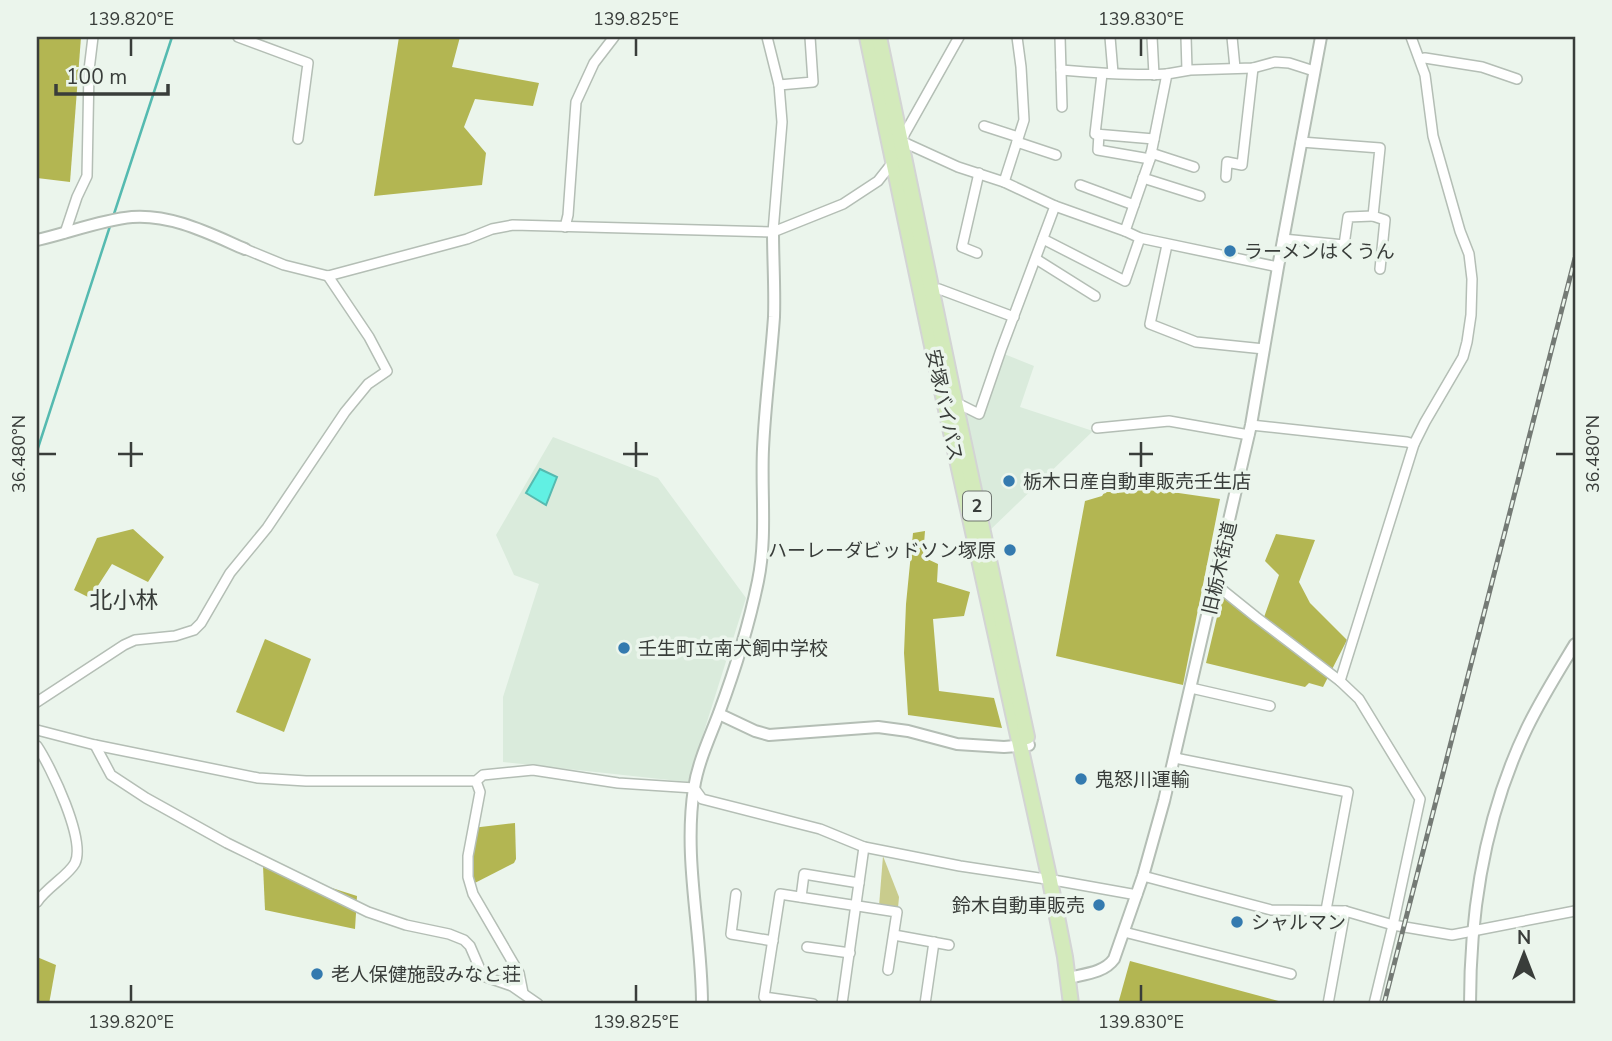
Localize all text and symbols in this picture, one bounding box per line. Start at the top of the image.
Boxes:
text: 139.820°E [88,7,174,31]
text: 139.825°E [593,7,679,31]
text: 139.830°E [1098,7,1184,31]
scale bar [56,52,168,96]
text: 100 m [66,63,127,91]
place label: ラーメンはくうん [1244,239,1395,265]
marker: ラーメンはくうん [1222,243,1238,259]
street label: 安塚バイパス [919,347,969,463]
text: 36.480°N [7,415,31,493]
text: 36.480°N [1581,415,1605,493]
place label: 栃木日産自動車販売壬生店 [1023,469,1251,495]
marker: 栃木日産自動車販売壬生店 [1001,473,1017,489]
road number: 2 [963,492,991,520]
street label: 旧栃木街道 [1197,519,1243,617]
place label: ハーレーダビッドソン塚原 [768,538,996,564]
marker: ハーレーダビッドソン塚原 [1002,542,1018,558]
district label: 北小林 [90,585,159,616]
place label: 壬生町立南犬飼中学校 [638,636,828,662]
marker: 壬生町立南犬飼中学校 [616,640,632,656]
place label: 鬼怒川運輸 [1095,767,1190,793]
marker: 鬼怒川運輸 [1073,771,1089,787]
place label: 鈴木自動車販売 [952,893,1085,919]
marker: 鈴木自動車販売 [1091,897,1107,913]
place label: シャルマン [1251,910,1346,936]
marker: シャルマン [1229,914,1245,930]
north arrow [1490,918,1560,988]
text: N [1517,925,1531,951]
place label: 老人保健施設みなと荘 [331,962,521,988]
marker: 老人保健施設みなと荘 [309,966,325,982]
text: 139.820°E [88,1010,174,1034]
text: 139.825°E [593,1010,679,1034]
text: 139.830°E [1098,1010,1184,1034]

